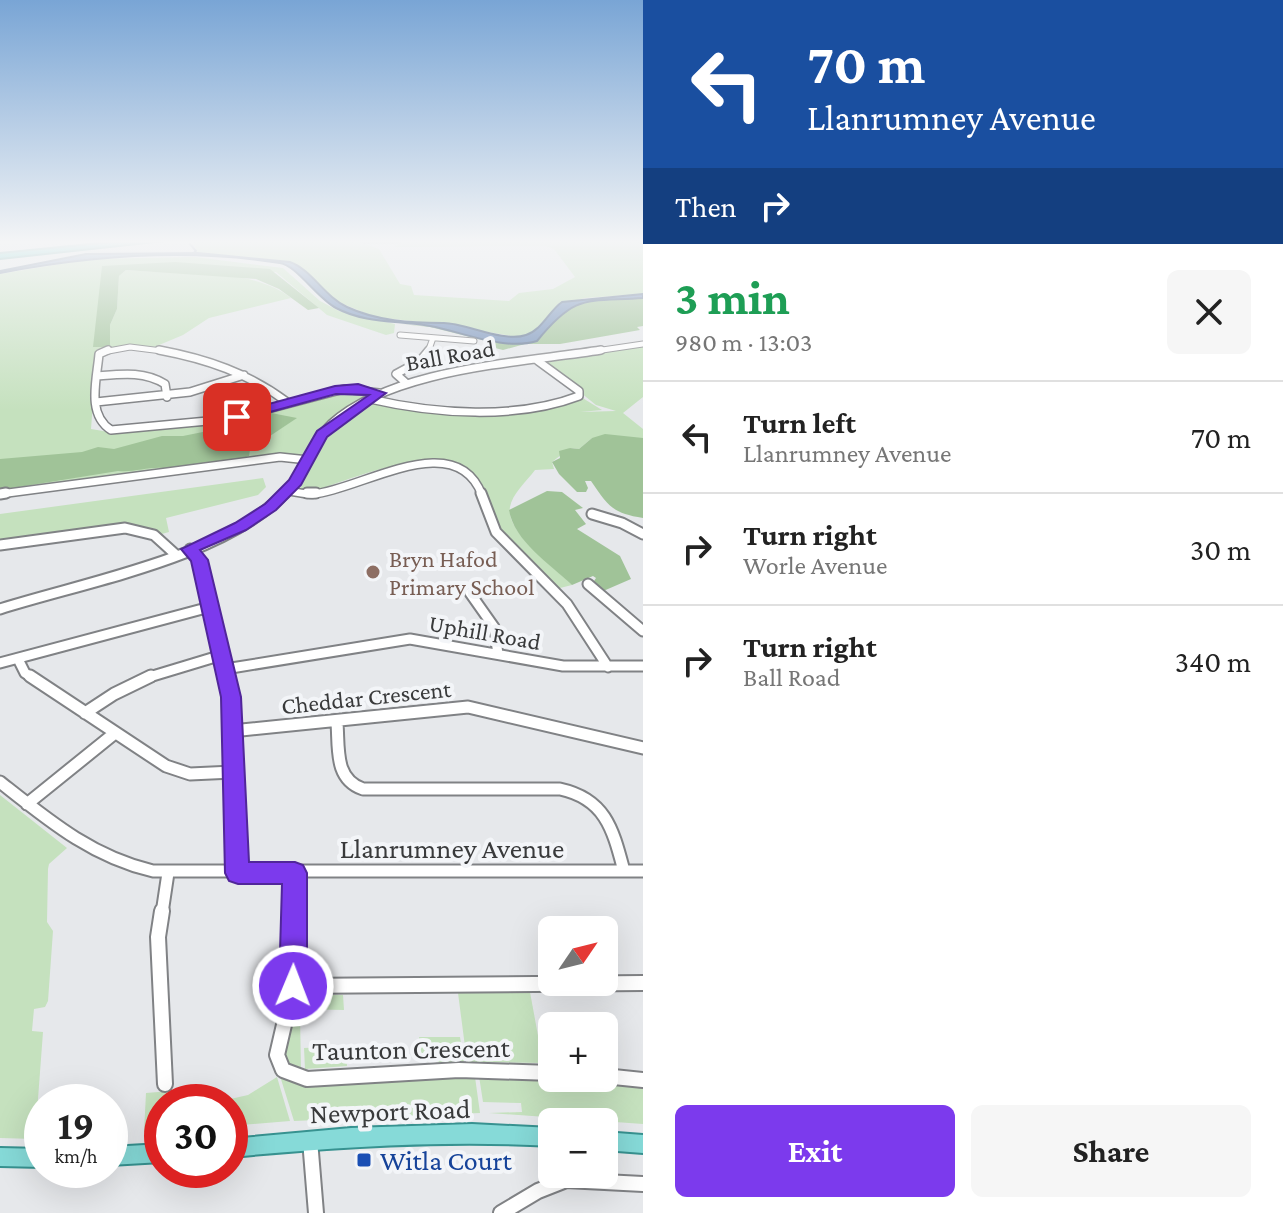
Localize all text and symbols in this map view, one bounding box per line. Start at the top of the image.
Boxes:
icon: left [675,32,779,136]
text: 70 m [807,33,926,95]
text: Llanrumney Avenue [807,98,1096,138]
icon: right [753,184,797,228]
text: Then [675,190,737,223]
button: close [1167,270,1251,354]
text: 3 min [675,271,790,324]
text: 980 m · 13:03 [675,328,812,357]
street label: Ball Road [403,334,497,376]
pin [203,383,271,451]
icon: arrive [215,395,259,439]
text: Turn left [743,406,856,439]
icon: left [675,415,719,459]
text: 70 m [1191,421,1251,454]
text: Llanrumney Avenue [743,439,952,468]
text: Turn right [743,518,877,551]
icon: right [675,527,719,571]
text: 30 m [1190,533,1251,566]
place label: Bryn Hafod Primary School [389,545,534,600]
text: Worle Avenue [743,551,887,580]
marker: Bryn Hafod Primary School [364,563,382,581]
street label: Uphill Road [427,609,543,655]
text: Turn right [743,630,877,663]
icon: right [675,639,719,683]
text: 340 m [1175,645,1251,678]
text: Ball Road [743,663,841,692]
street label: Cheddar Crescent [280,675,453,719]
street label: Llanrumney Avenue [340,833,564,864]
north arrow [538,916,618,996]
map controls [538,916,618,1188]
position arrow [251,944,335,1028]
button: + [538,1012,618,1092]
street label: Taunton Crescent [312,1032,511,1066]
speed limit sign: 30 [144,1084,248,1188]
street label: Newport Road [309,1093,471,1129]
text: 19 [58,1103,94,1148]
button: Exit [675,1105,955,1197]
button: Share [971,1105,1251,1197]
button: − [538,1108,618,1188]
text: km/h [54,1145,98,1167]
place label: Witla Court [380,1145,513,1176]
marker: Witla Court [355,1151,373,1169]

